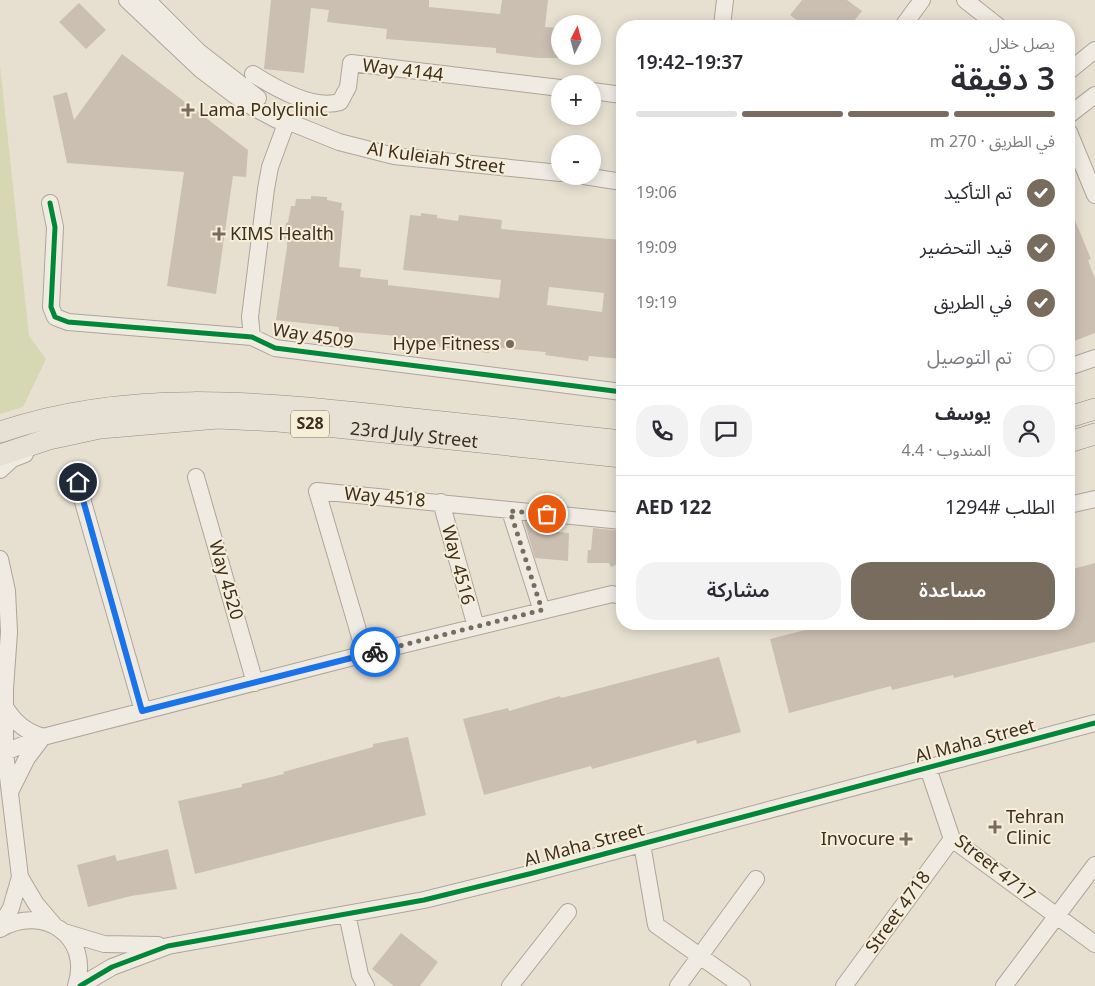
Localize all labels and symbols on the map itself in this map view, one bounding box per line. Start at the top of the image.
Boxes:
north arrow [551,15,601,65]
street label: Way 4144 [360,46,446,94]
place label: Lama Polyclinic [199,91,328,129]
marker: Lama Polyclinic [181,103,195,117]
street label: Al Kuleiah Street [365,130,508,187]
place label: KIMS Health [230,215,334,253]
marker: KIMS Health [212,227,226,241]
street label: Way 4509 [270,311,356,361]
place label: Hype Fitness [393,325,500,363]
marker: Hype Fitness [504,338,516,350]
road number: S28 [291,410,329,438]
street label: 23rd July Street [348,410,480,461]
pin [57,461,99,503]
street label: Way 4518 [343,475,427,519]
pin [526,493,568,535]
street label: Way 4516 [429,521,487,609]
street label: Way 4520 [196,536,256,624]
courier [350,627,400,677]
street label: Al Maha Street [910,707,1040,775]
place label: Tehran Clinic [1006,798,1064,857]
street label: Al Maha Street [519,811,649,879]
place label: Invocure [821,820,895,858]
marker: Tehran Clinic [988,820,1002,834]
street label: Street 4717 [945,823,1045,913]
marker: Invocure [899,832,913,846]
street label: Street 4718 [854,862,942,962]

